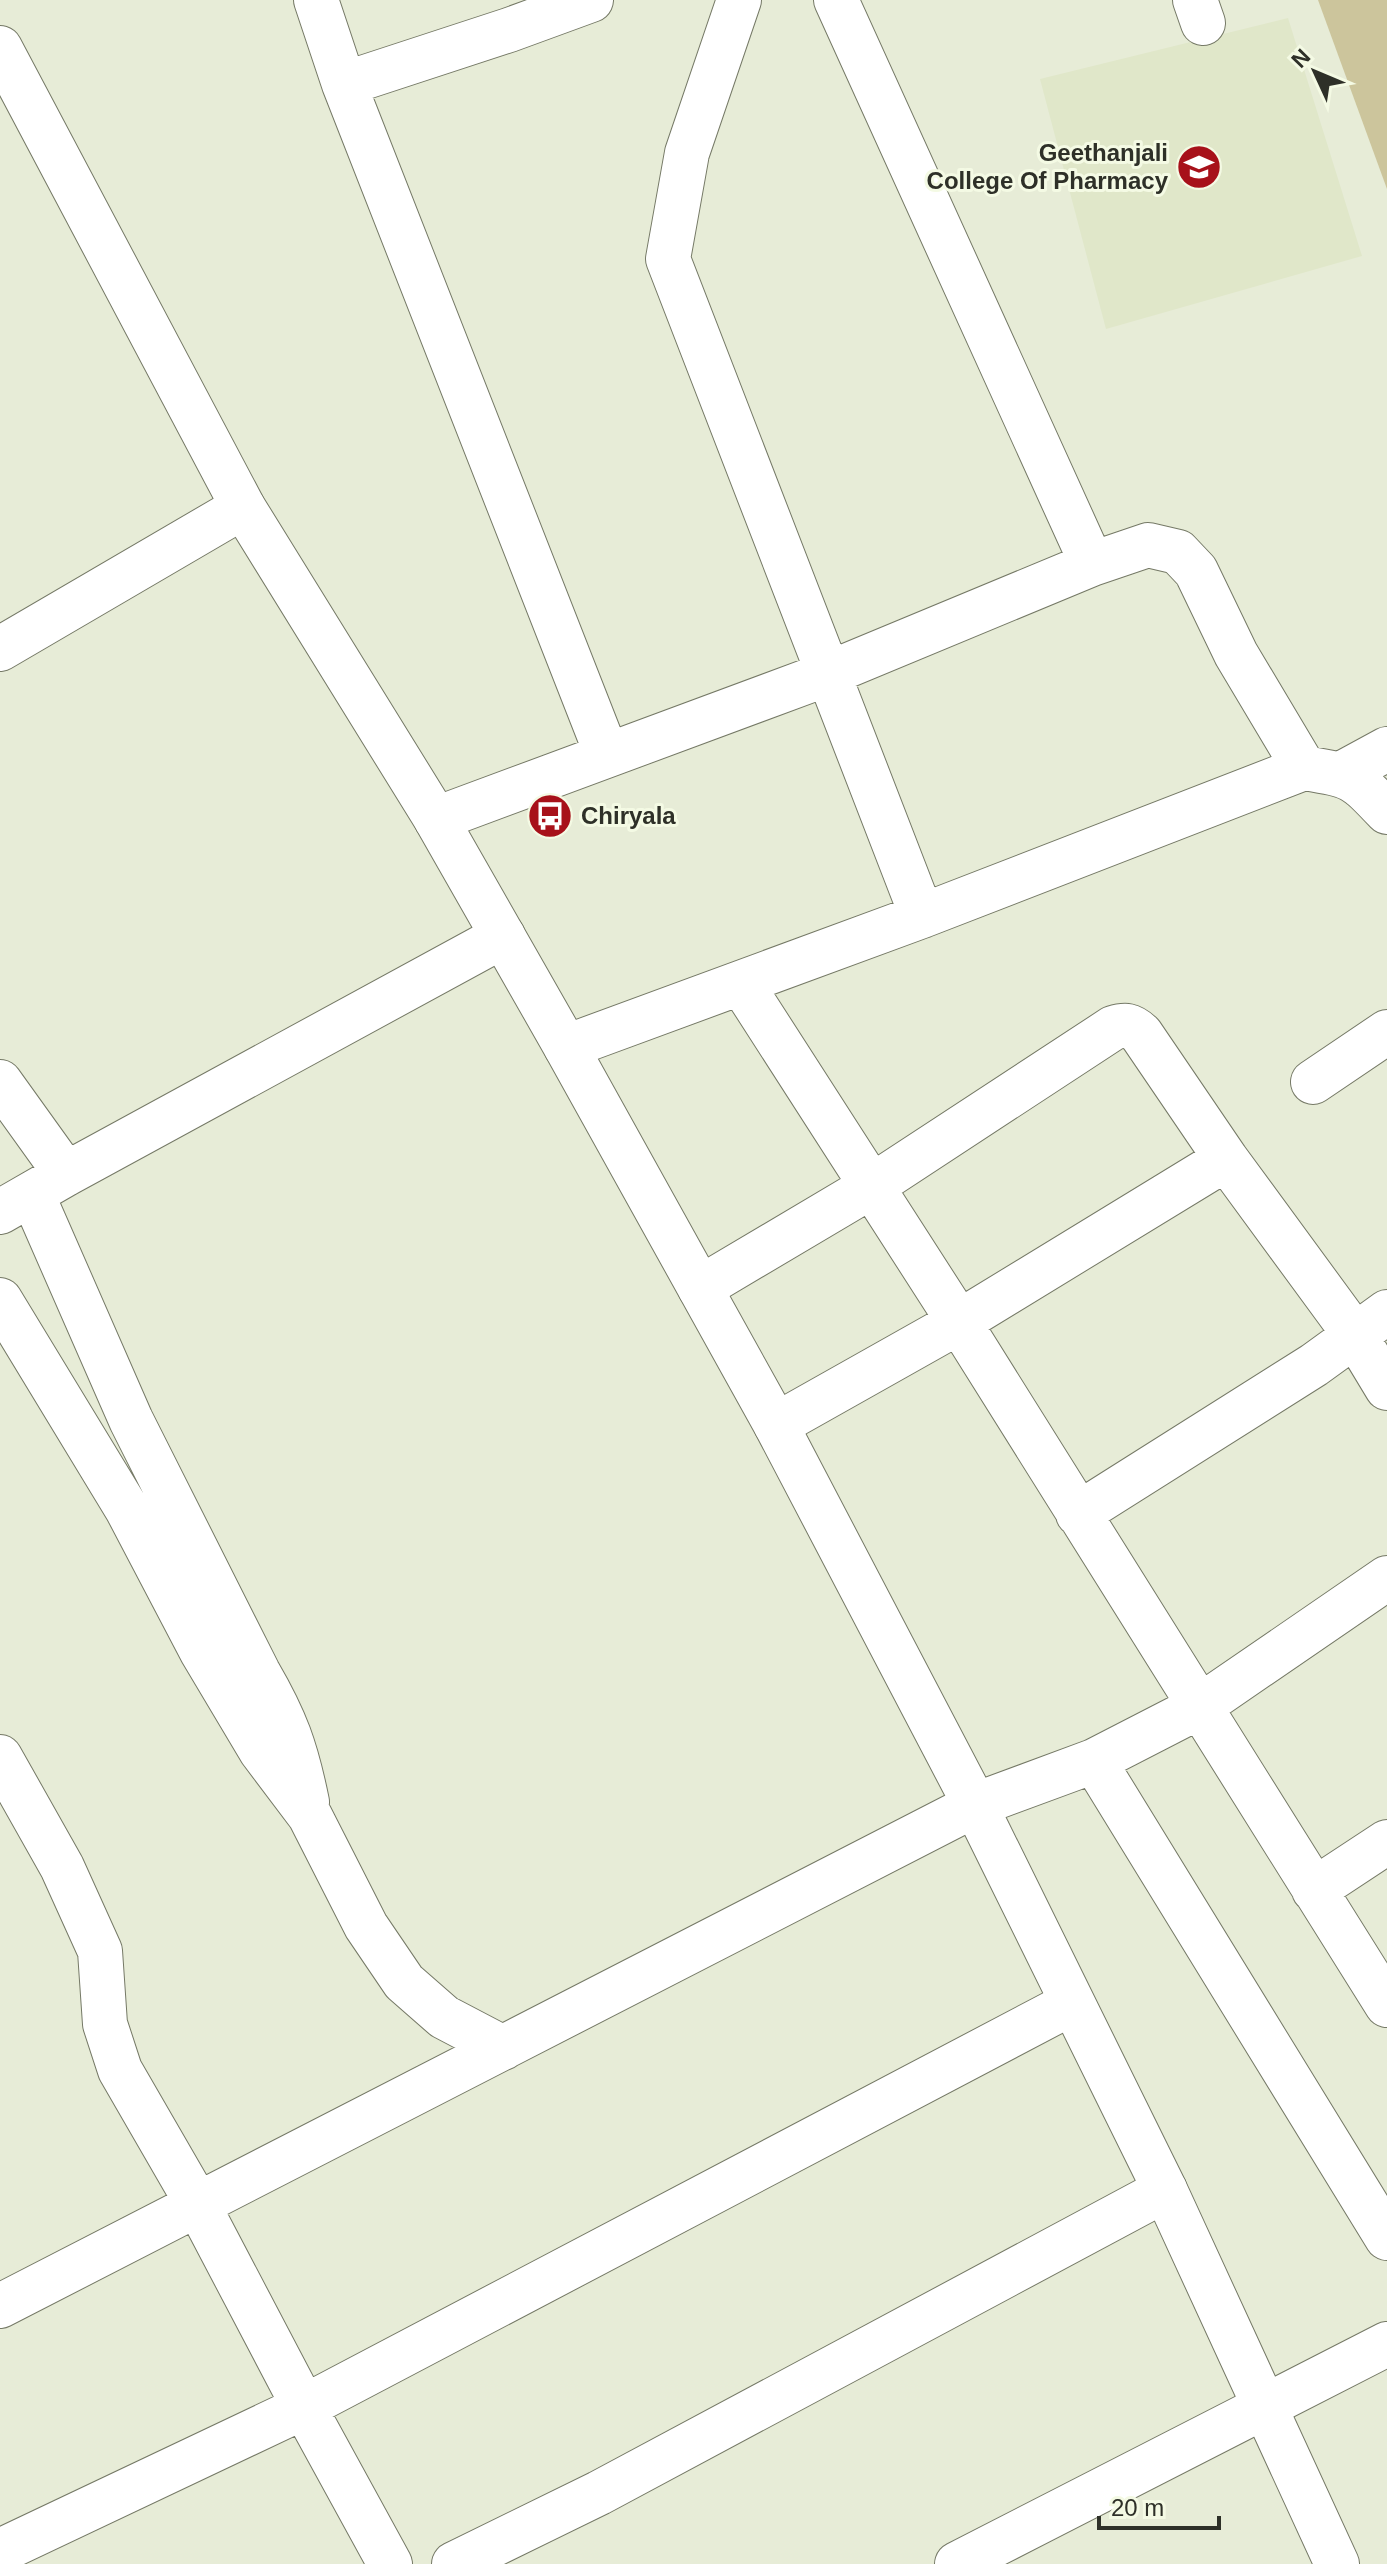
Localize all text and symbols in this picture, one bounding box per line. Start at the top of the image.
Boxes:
north arrow [1275,32,1355,112]
text: N [1286,44,1315,73]
place label: Geethanjali College Of Pharmacy [927,139,1169,194]
school or university icon: Geethanjali College Of Pharmacy [1175,143,1223,191]
bus stop icon: Chiryala [526,792,574,840]
place label: Chiryala [581,802,676,829]
scale bar [1099,2480,1219,2530]
text: 20 m [1111,2494,1164,2521]

